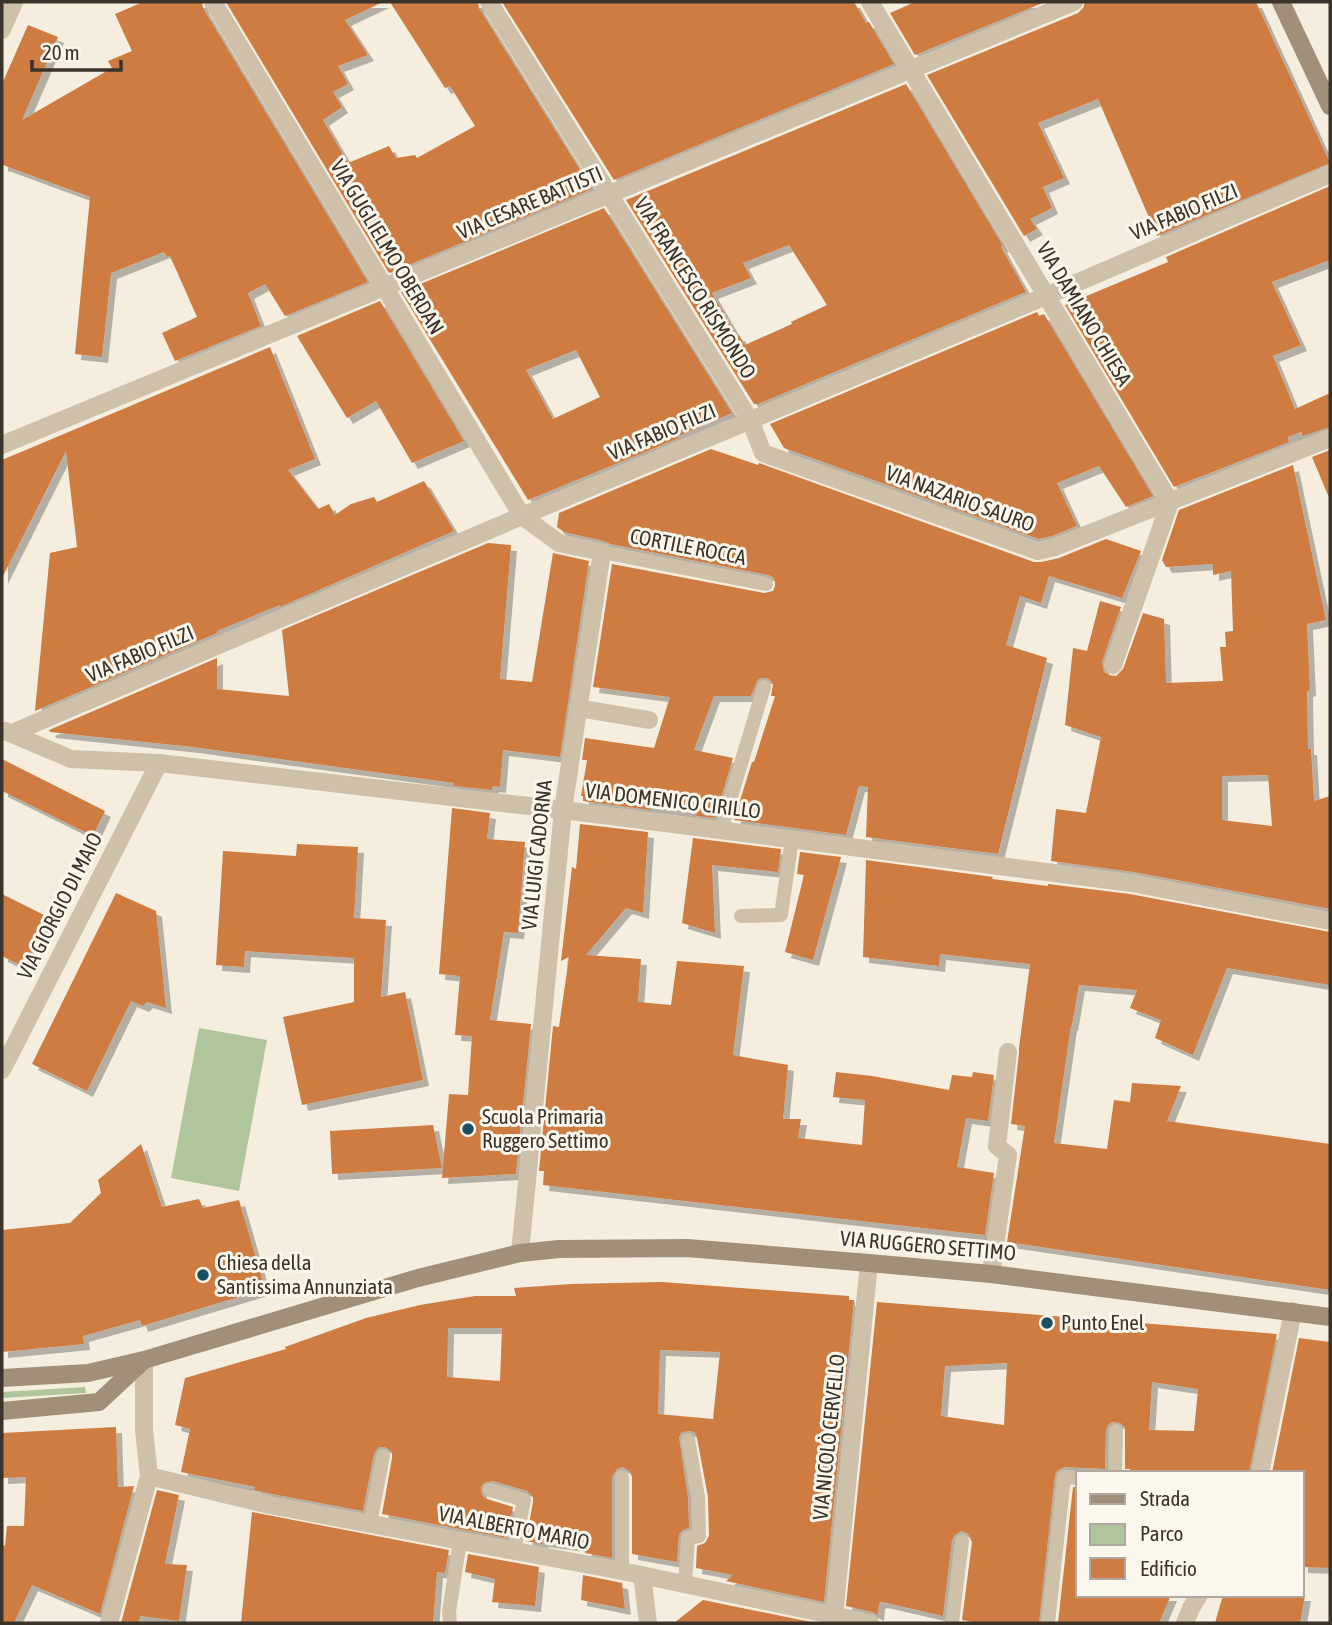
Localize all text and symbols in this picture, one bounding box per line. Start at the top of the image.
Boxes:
scale bar [32,28,121,72]
text: 20 m [42,40,80,64]
street label: VIA GUGLIELMO OBERDAN [326,155,449,338]
street label: VIA CESARE BATTISTI [453,161,606,243]
street label: VIA FABIO FILZI [1126,178,1241,244]
street label: VIA FRANCESCO RISMONDO [630,192,761,383]
street label: VIA DAMIANO CHIESA [1033,237,1138,390]
street label: VIA FABIO FILZI [604,398,719,464]
street label: VIA NAZARIO SAURO [883,460,1038,536]
street label: CORTILE ROCCA [628,523,749,569]
street label: VIA FABIO FILZI [82,620,197,686]
street label: VIA DOMENICO CIRILLO [584,777,762,823]
street label: VIA LUIGI CADORNA [516,778,556,931]
street label: VIA GIORGIO DI MAIO [12,828,106,983]
place label: Scuola Primaria Ruggero Settimo [482,1104,609,1152]
marker: Scuola Primaria Ruggero Settimo [460,1121,476,1137]
street label: VIA RUGGERO SETTIMO [839,1225,1017,1265]
place label: Chiesa della Santissima Annunziata [217,1250,393,1298]
marker: Chiesa della Santissima Annunziata [195,1267,211,1283]
place label: Punto Enel [1061,1310,1145,1334]
marker: Punto Enel [1039,1315,1055,1331]
street label: VIA NICOLÒ CERVELLO [807,1353,849,1521]
legend [1076,1471,1304,1597]
text: Strada [1140,1486,1190,1510]
street label: VIA ALBERTO MARIO [437,1501,592,1553]
text: Parco [1140,1521,1183,1545]
text: Edificio [1140,1556,1197,1580]

